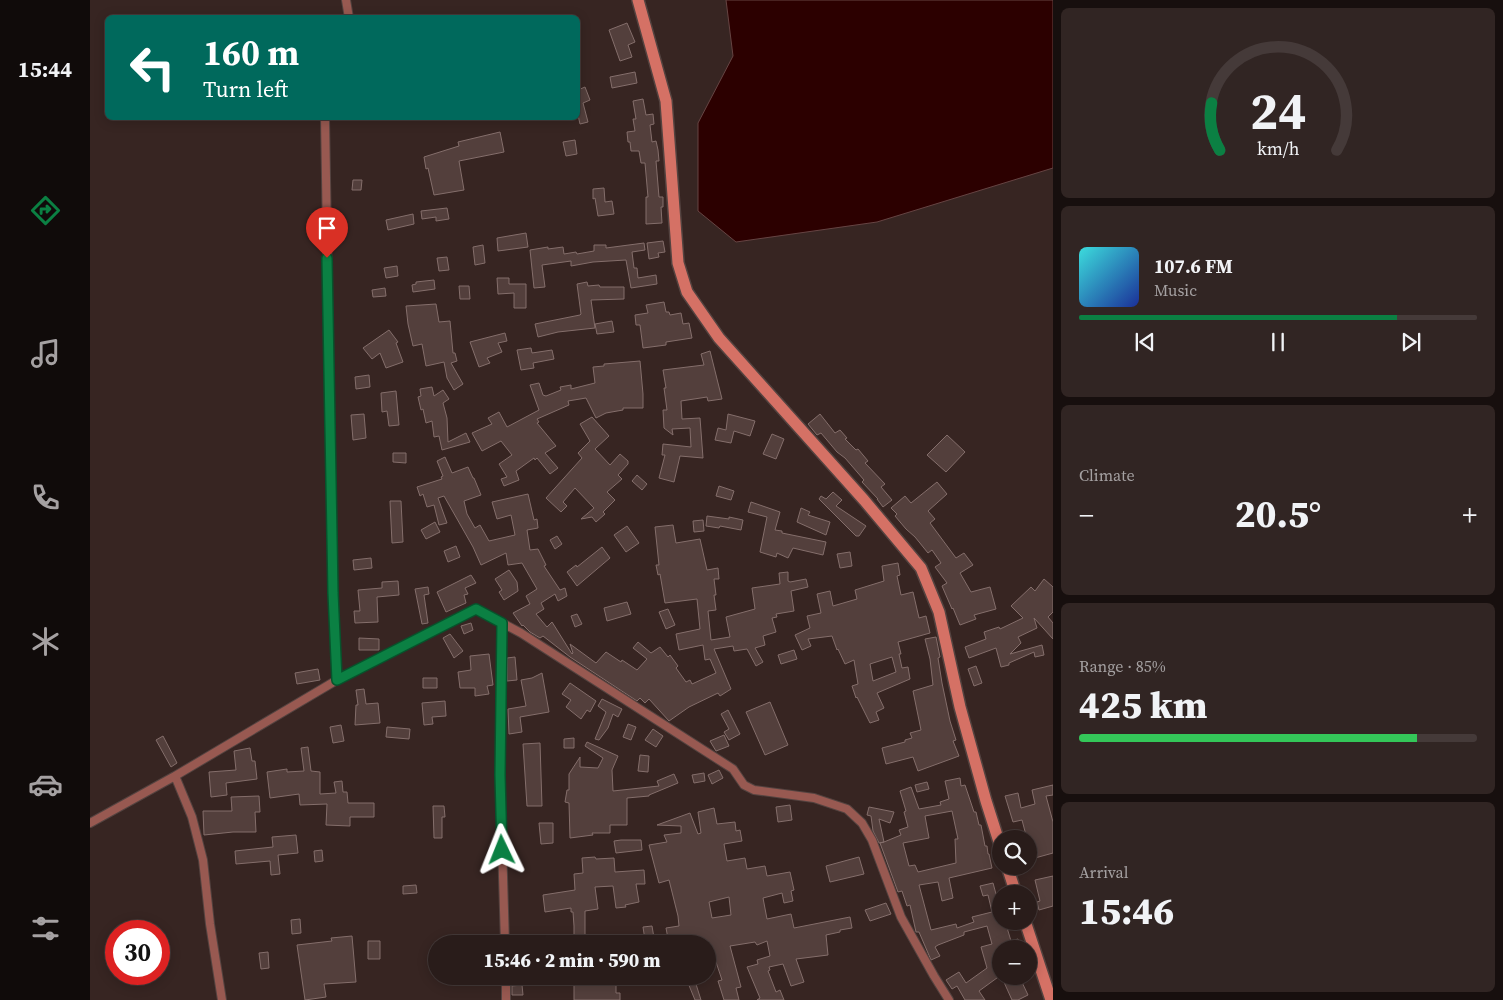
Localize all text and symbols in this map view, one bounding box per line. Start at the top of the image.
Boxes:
text: 160 m [203,29,299,77]
icon: left [120,35,185,100]
text: 15:44 [18,54,72,84]
text: Turn left [203,74,288,104]
text: 24 [1250,75,1306,146]
text: km/h [1257,136,1300,161]
icon: directions [28,193,63,228]
pin [306,207,348,258]
icon: arrive [313,214,341,242]
text: 107.6 FM [1154,253,1233,279]
text: Music [1154,279,1197,301]
icon: previous [1131,328,1159,356]
icon: pause [1264,328,1292,356]
icon: next [1397,328,1425,356]
icon: music [28,336,63,371]
text: Climate [1079,464,1135,486]
icon: phone [28,480,63,515]
text: 20.5° [1235,488,1321,540]
text: − [1079,496,1094,534]
text: + [1462,496,1477,534]
icon: climate [28,624,63,659]
text: Range · 85% [1079,655,1166,677]
text: 425 km [1079,679,1207,731]
icon: car [28,767,63,802]
position arrow [475,823,527,875]
map controls [992,830,1037,985]
button: search [992,830,1037,875]
text: Arrival [1079,861,1128,883]
button: + [992,885,1037,930]
text: 15:46 [1079,885,1174,937]
icon: filters [28,911,63,946]
speed limit sign: 30 [105,920,170,985]
button: − [992,940,1037,985]
text: 15:46 · 2 min · 590 m [483,947,661,973]

